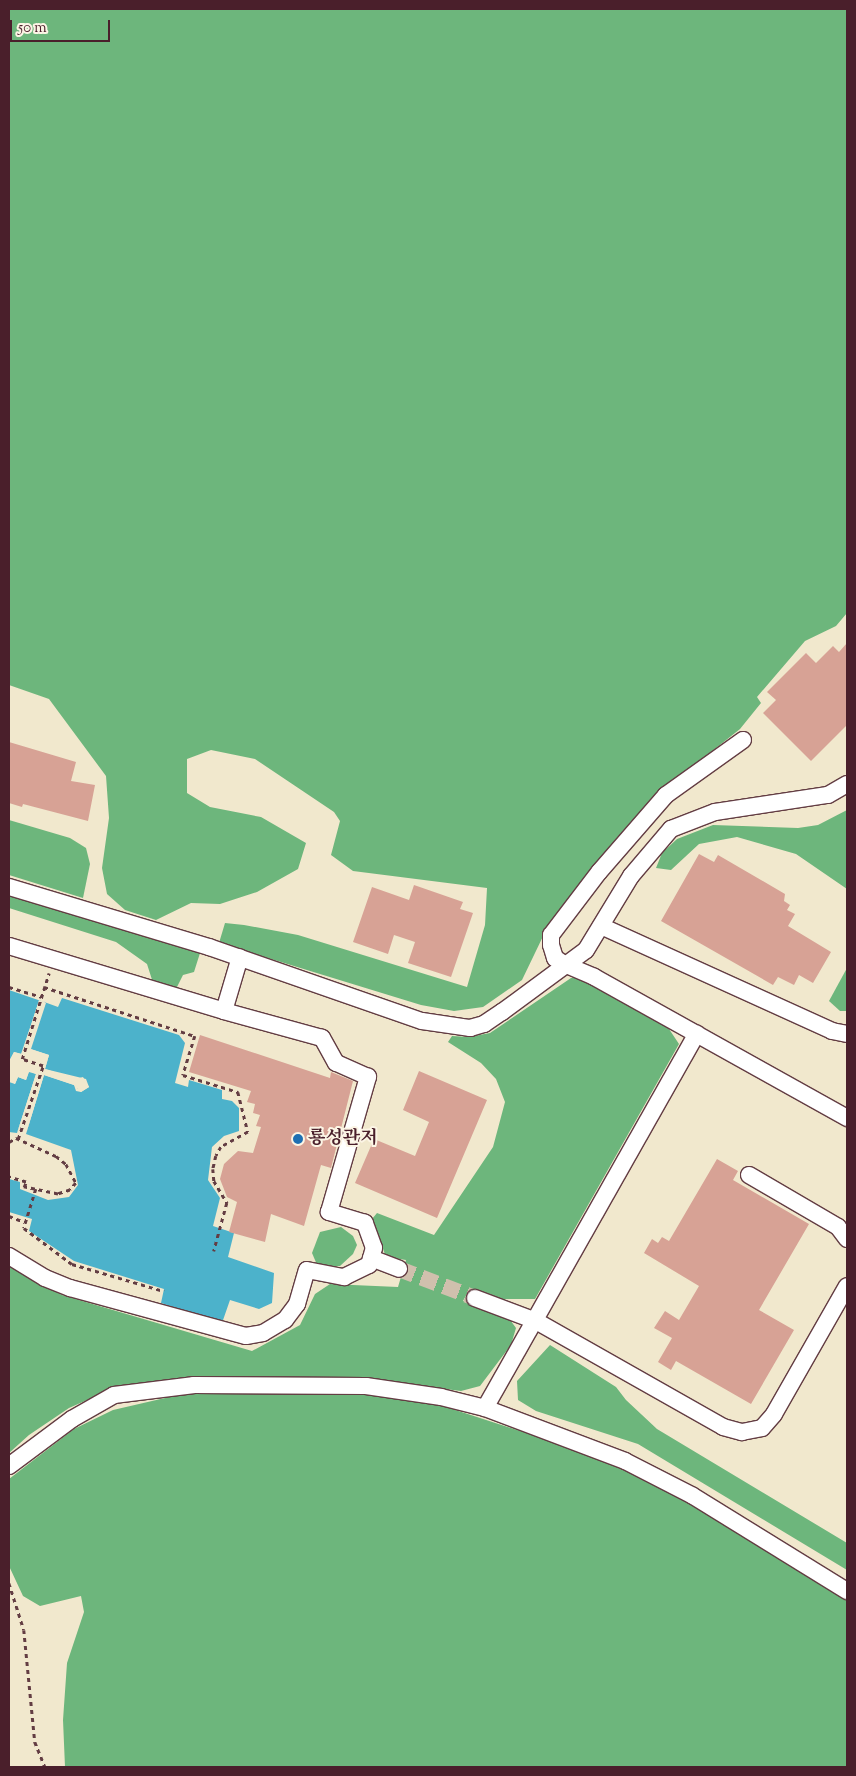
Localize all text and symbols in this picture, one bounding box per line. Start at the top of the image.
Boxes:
scale bar [12,10,112,42]
text: 50 m [18,18,47,39]
place label: 룡성관저 [308,1128,378,1150]
marker: 룡성관저 [292,1133,304,1145]

